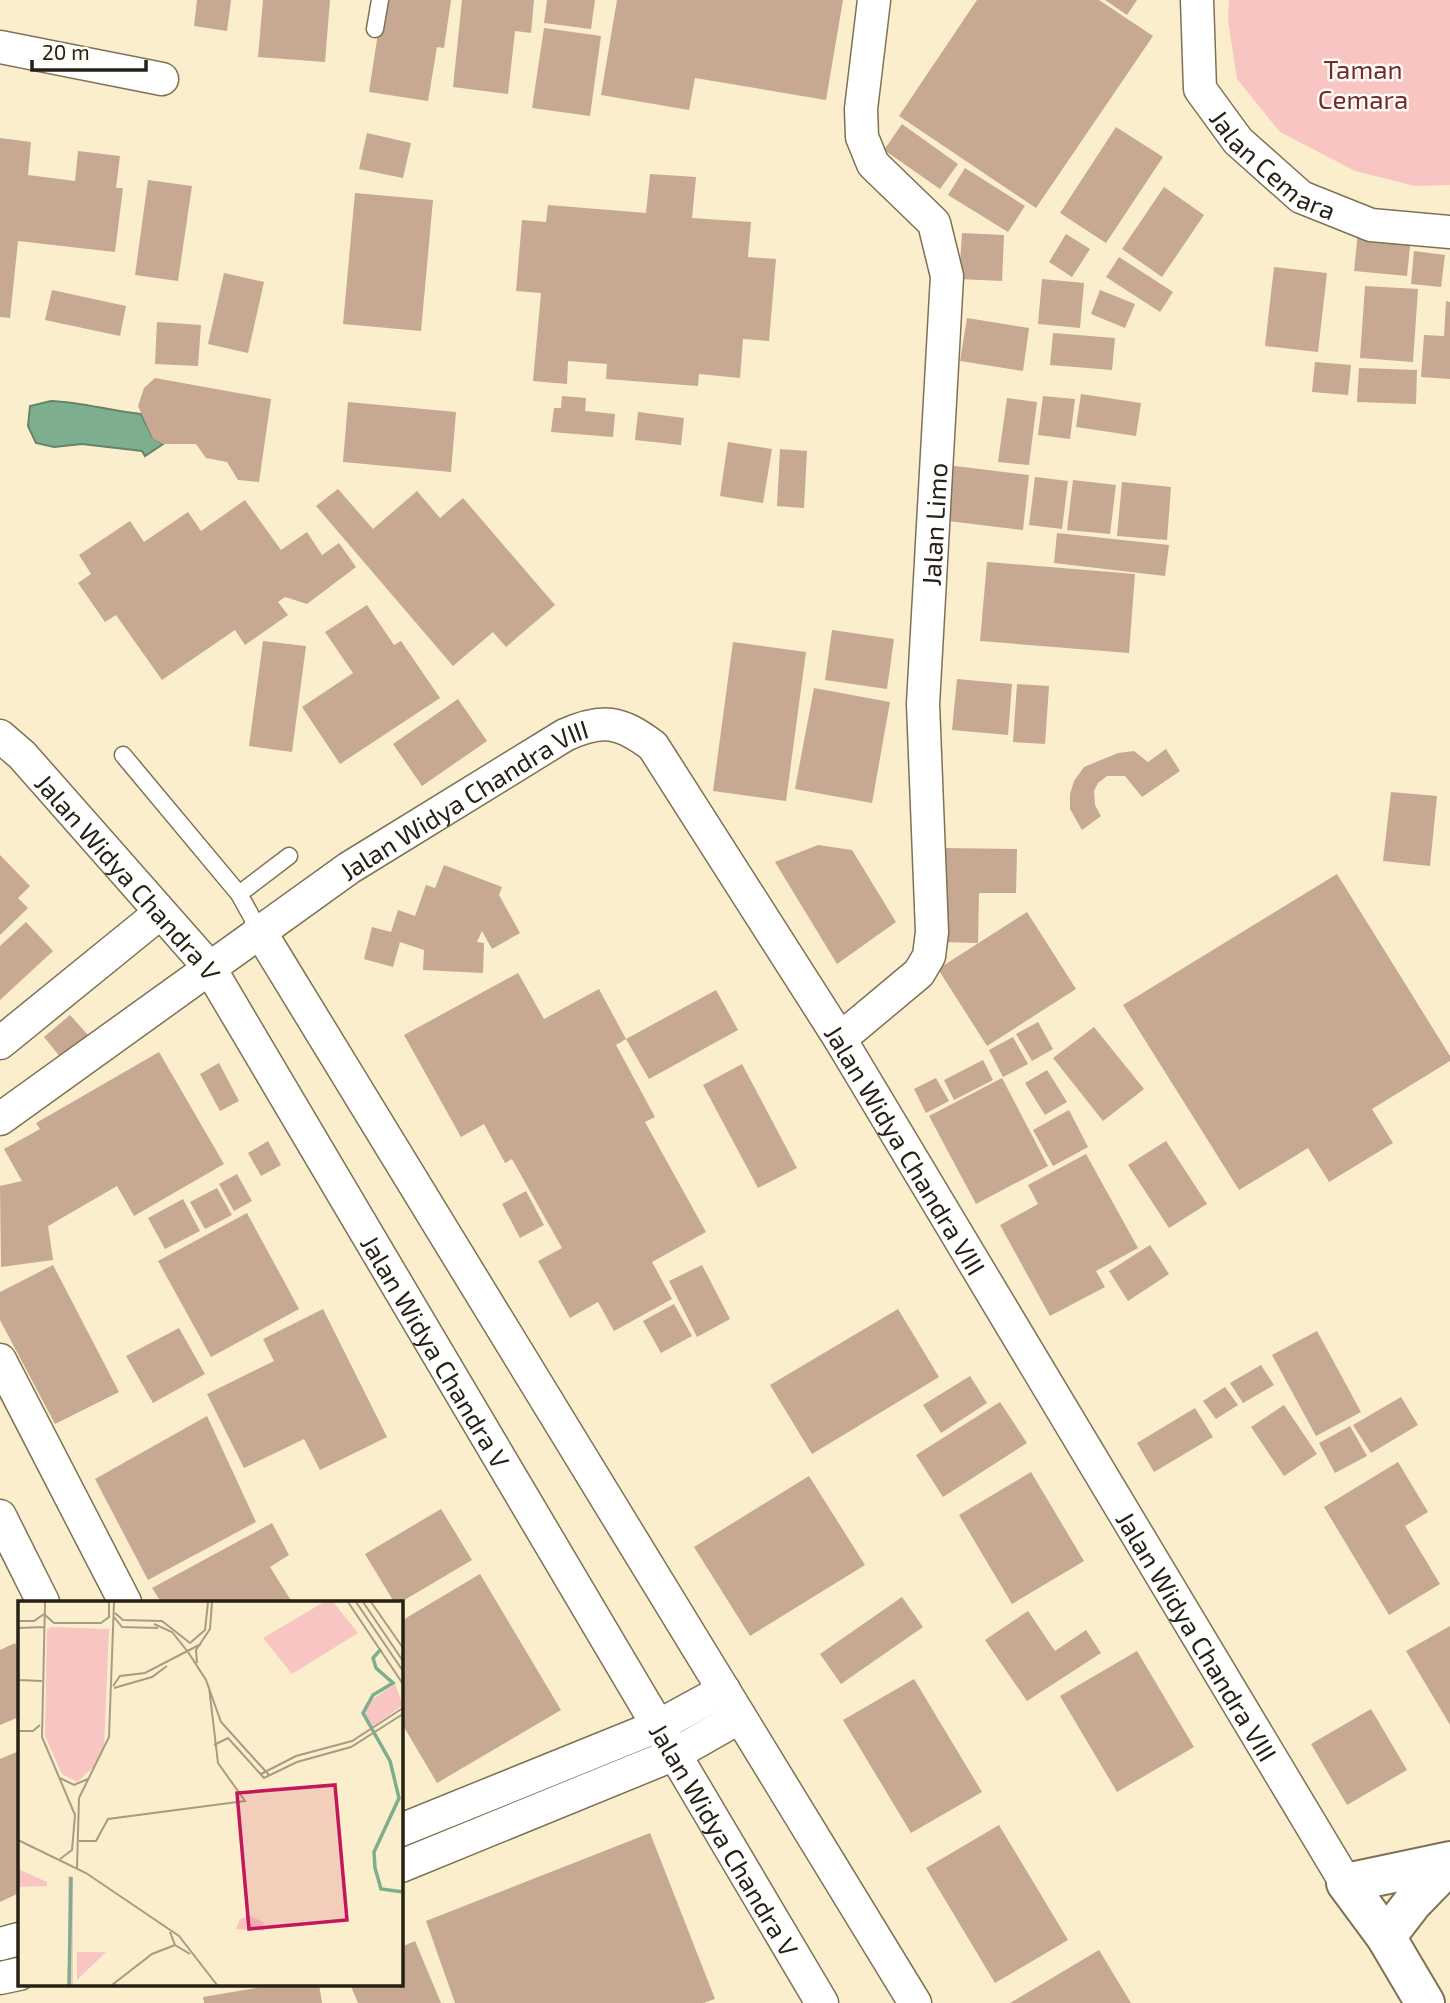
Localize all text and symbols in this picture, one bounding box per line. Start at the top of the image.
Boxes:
scale bar [32,28,145,72]
text: 20 m [42,39,90,64]
park label: Taman Cemara [1318,53,1408,114]
street label: Jalan Cemara [1204,103,1341,225]
street label: Jalan Limo [914,462,952,587]
street label: Jalan Widya Chandra VIII [333,712,592,886]
street label: Jalan Widya Chandra V [30,767,229,985]
street label: Jalan Widya Chandra VIII [819,1019,993,1280]
street label: Jalan Widya Chandra V [355,1229,517,1473]
street label: Jalan Widya Chandra VIII [1111,1505,1284,1766]
inset map [18,1601,402,1986]
street label: Jalan Widya Chandra V [644,1717,806,1961]

